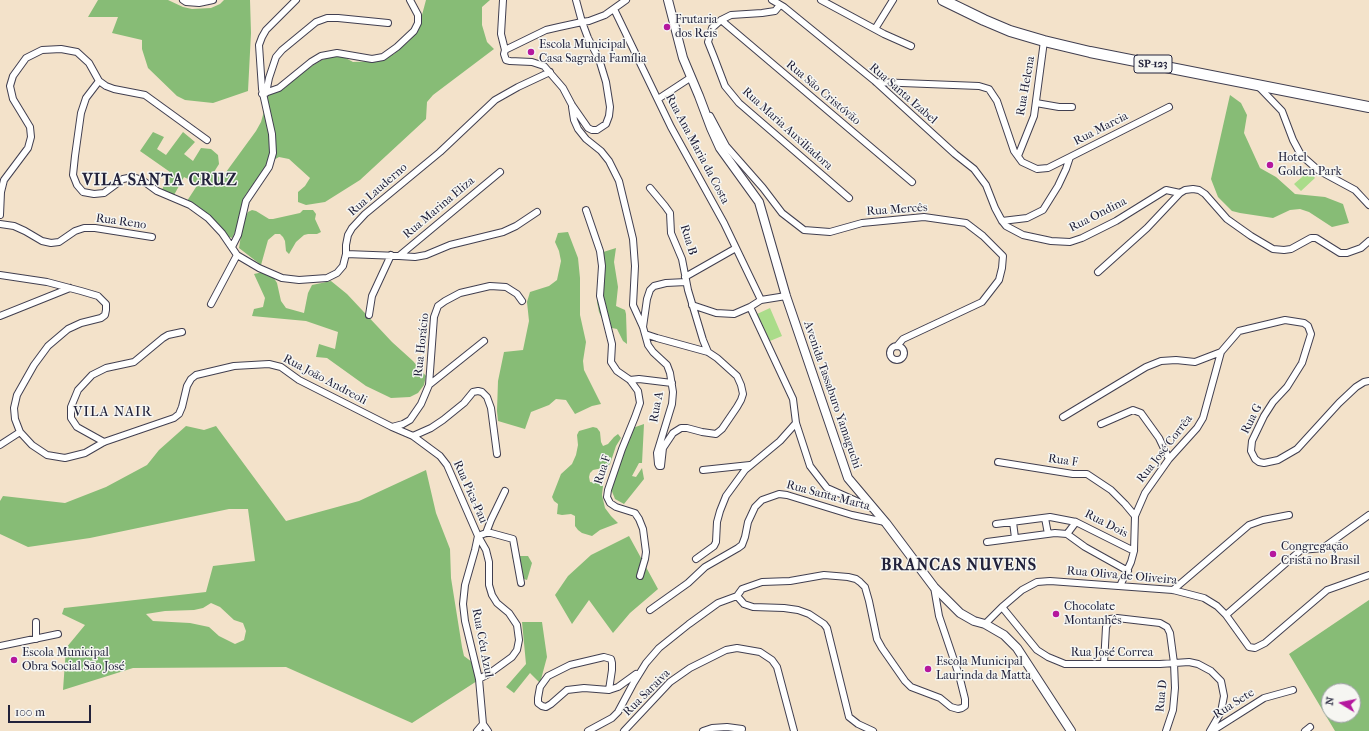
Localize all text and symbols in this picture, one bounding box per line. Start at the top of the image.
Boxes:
place label: Frutaria dos Reis [675,13,717,41]
marker: Frutaria dos Reis [662,22,672,32]
place label: Escola Municipal Casa Sagrada Família [539,38,647,66]
marker: Escola Municipal Casa Sagrada Família [526,47,536,57]
street label: Rua Helena [1014,55,1038,117]
road number: SP-123 [1134,55,1172,73]
street label: Rua São Cristóvão [783,58,863,128]
street label: Rua Santa Izabel [866,61,940,127]
street label: Rua Maria Auxiliadora [739,85,835,173]
street label: Rua Ana Maria da Costa [662,91,732,207]
street label: Rua Marcia [1071,109,1131,149]
place label: Hotel Golden Park [1278,151,1342,179]
street label: Rua Lauderno [346,160,410,220]
marker: Hotel Golden Park [1265,160,1275,170]
district label: VILA SANTA CRUZ [82,171,238,191]
street label: Rua Marina Eliza [400,174,478,242]
street label: Rua Ondina [1067,194,1129,236]
street label: Rua Mercês [866,201,928,219]
street label: Rua Reno [95,211,147,233]
street label: Rua B [677,223,699,257]
street label: Rua Horácio [411,312,433,378]
street label: Avenida Tassaburo Yamaguchi [800,319,864,471]
street label: Rua João Andreoli [281,352,369,408]
street label: Rua A [647,390,667,424]
street label: Rua G [1238,402,1266,436]
district label: VILA NAIR [73,405,153,421]
street label: Rua José Corrêa [1134,412,1196,486]
street label: Rua F [1047,452,1079,470]
street label: Rua F [592,454,614,486]
street label: Rua Pica-Pau [450,458,490,526]
street label: Rua Santa Marta [785,478,871,514]
street label: Rua Dois [1082,507,1130,541]
place label: Congregação Cristã no Brasil [1281,540,1360,568]
marker: Congregação Cristã no Brasil [1268,549,1278,559]
district label: BRANCAS NUVENS [881,556,1037,576]
street label: Rua Oliva de Oliveira [1066,564,1178,588]
place label: Chocolate Montanhês [1064,600,1122,628]
street label: Rua Céu Azul [468,607,496,679]
marker: Chocolate Montanhês [1051,609,1061,619]
place label: Escola Municipal Obra Social São José [22,646,125,674]
street label: Rua José Correa [1071,646,1153,660]
marker: Escola Municipal Obra Social São José [9,655,19,665]
place label: Escola Municipal Laurinda da Matta [936,655,1031,683]
marker: Escola Municipal Laurinda da Matta [923,664,933,674]
street label: Rua Saraiva [620,666,674,720]
street label: Rua D [1153,679,1171,713]
north arrow [1321,683,1361,723]
street label: Rua Sete [1211,686,1257,722]
text: N [1323,696,1337,706]
scale bar [10,697,93,723]
text: 100 m [15,705,45,719]

